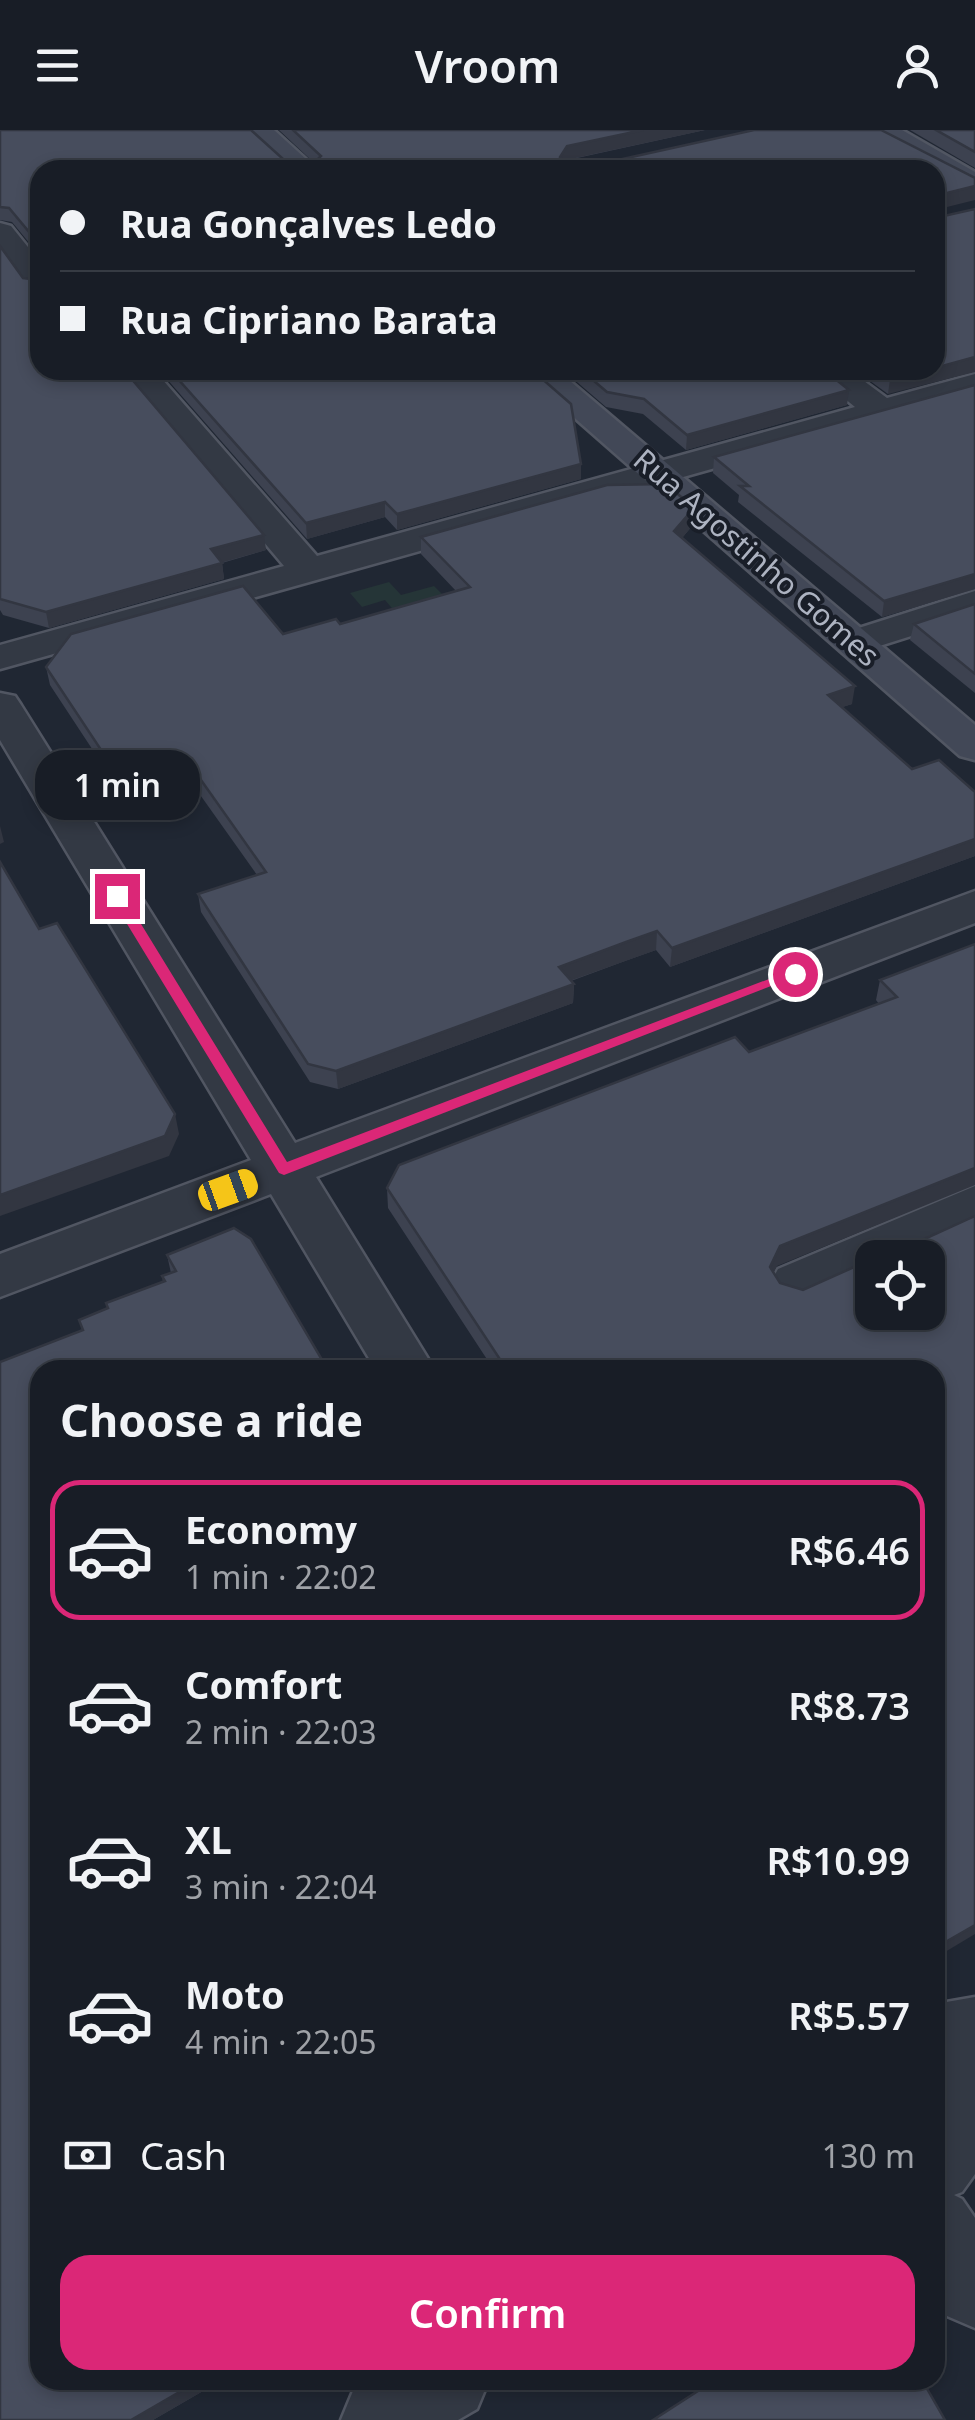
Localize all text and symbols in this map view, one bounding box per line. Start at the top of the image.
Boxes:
text: Vroom [415,35,560,96]
icon: menu [30,38,85,93]
icon: person [890,38,945,93]
text: Rua Gonçalves Ledo [120,197,497,249]
text: Rua Cipriano Barata [120,293,498,345]
street label: Rua Agostinho Gomes [625,439,889,675]
callout: 1 min [34,751,200,821]
text: 1 min [74,763,161,806]
route end [95,874,140,919]
route start [773,952,818,997]
car [195,1166,261,1214]
map controls [855,1240,945,1330]
button: locate [855,1240,945,1330]
text: Choose a ride [60,1389,363,1450]
text: Economy [185,1503,357,1555]
icon: car [65,1505,155,1595]
text: R$6.46 [788,1524,910,1576]
text: 1 min · 22:02 [185,1555,377,1598]
text: Comfort [185,1658,342,1710]
icon: car [65,1660,155,1750]
text: R$8.73 [788,1679,910,1731]
text: 2 min · 22:03 [185,1710,377,1753]
text: XL [185,1813,232,1865]
icon: car [65,1815,155,1905]
text: R$10.99 [766,1834,910,1886]
text: 3 min · 22:04 [185,1865,377,1908]
text: Moto [185,1968,285,2020]
icon: car [65,1970,155,2060]
text: R$5.57 [788,1989,910,2041]
text: 4 min · 22:05 [185,2020,377,2063]
icon: cash [60,2128,115,2183]
text: Cash [140,2129,227,2181]
text: 130 m [822,2134,915,2177]
button: Confirm [60,2255,915,2370]

